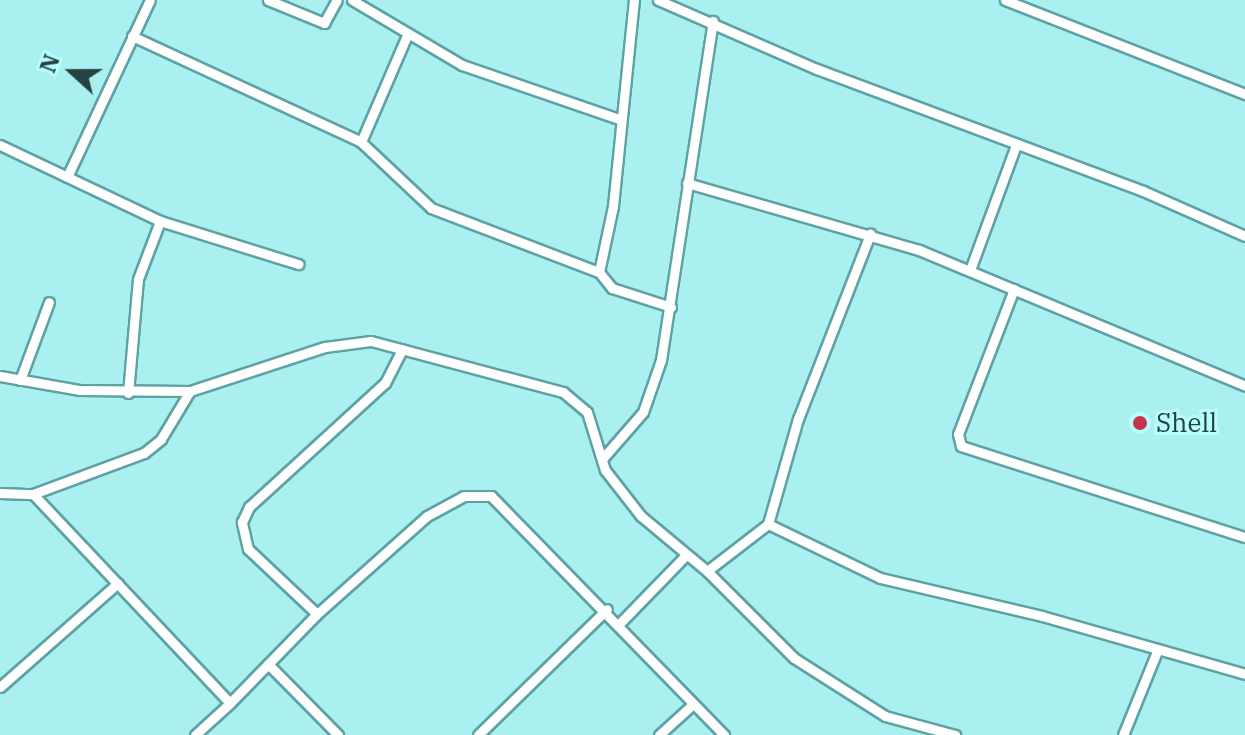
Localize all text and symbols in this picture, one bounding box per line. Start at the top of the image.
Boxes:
north arrow [32,32,112,112]
text: N [32,50,66,77]
place label: Shell [1156,407,1217,439]
marker: Shell [1131,414,1149,432]

